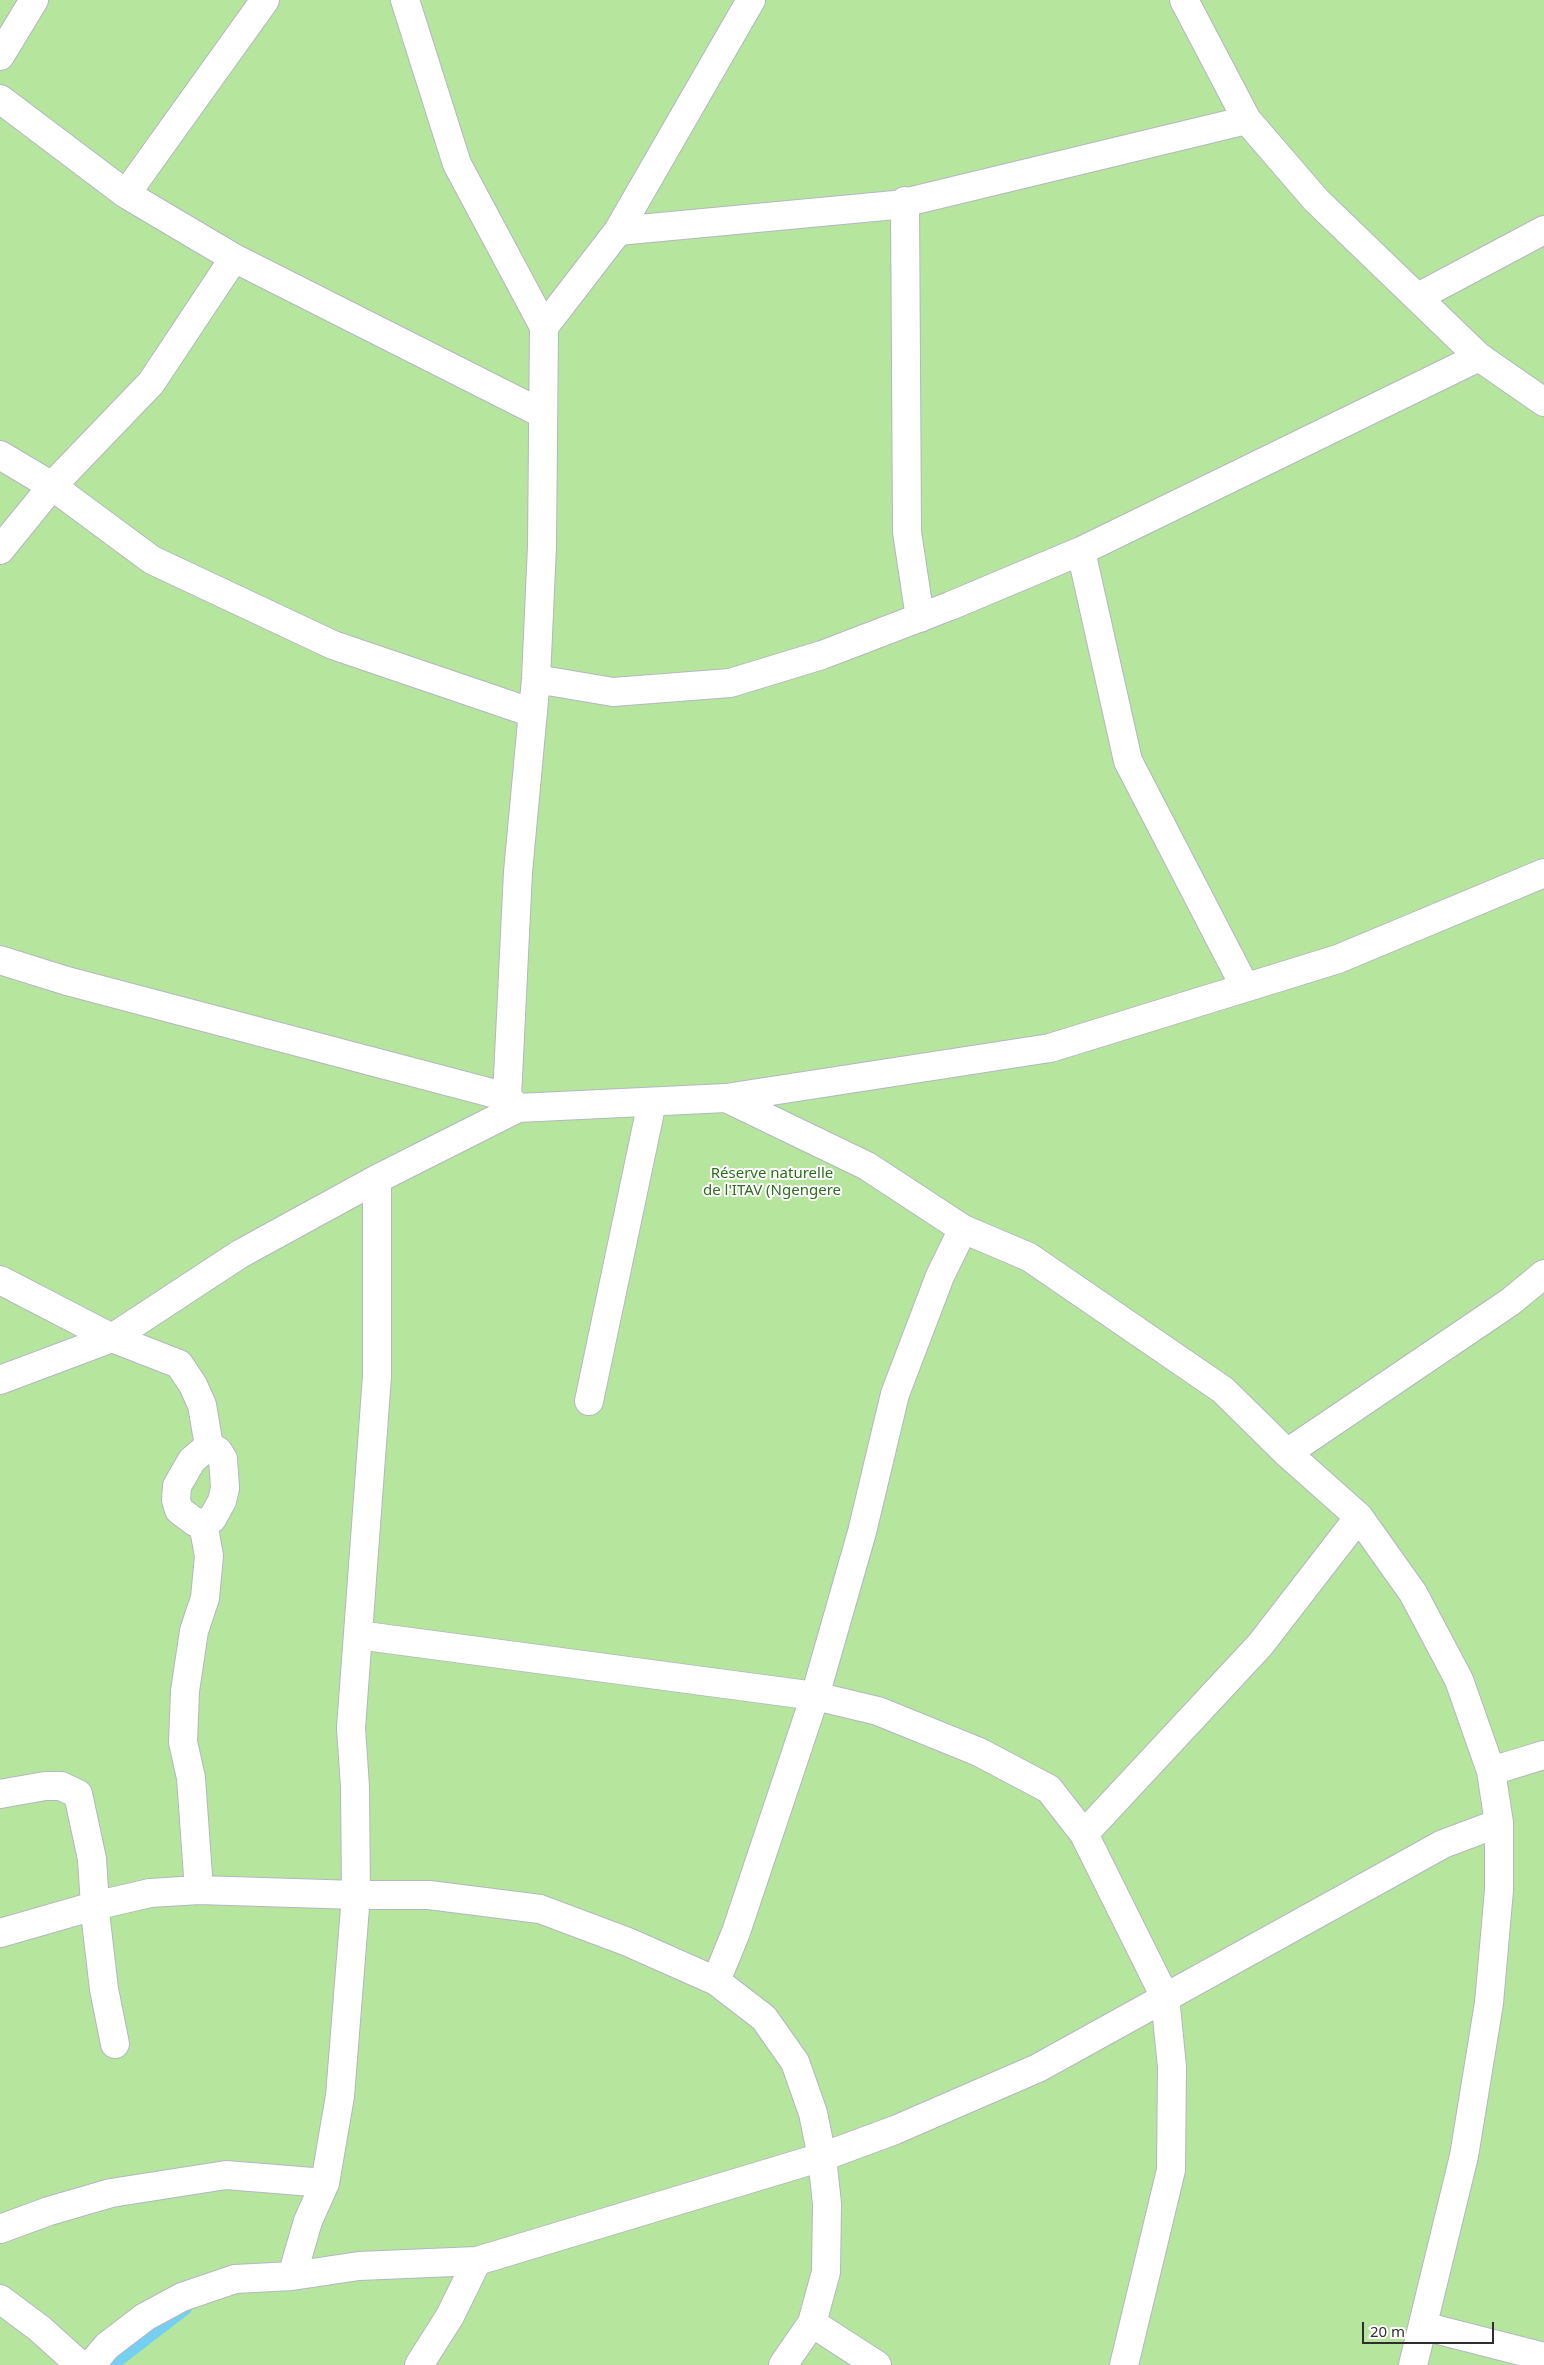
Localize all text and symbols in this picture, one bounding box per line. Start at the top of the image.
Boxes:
park label: Réserve naturelle de l'ITAV (Ngengere [703,1165,841,1200]
scale bar [1364,2312,1496,2344]
text: 20 m [1370,2321,1405,2341]

